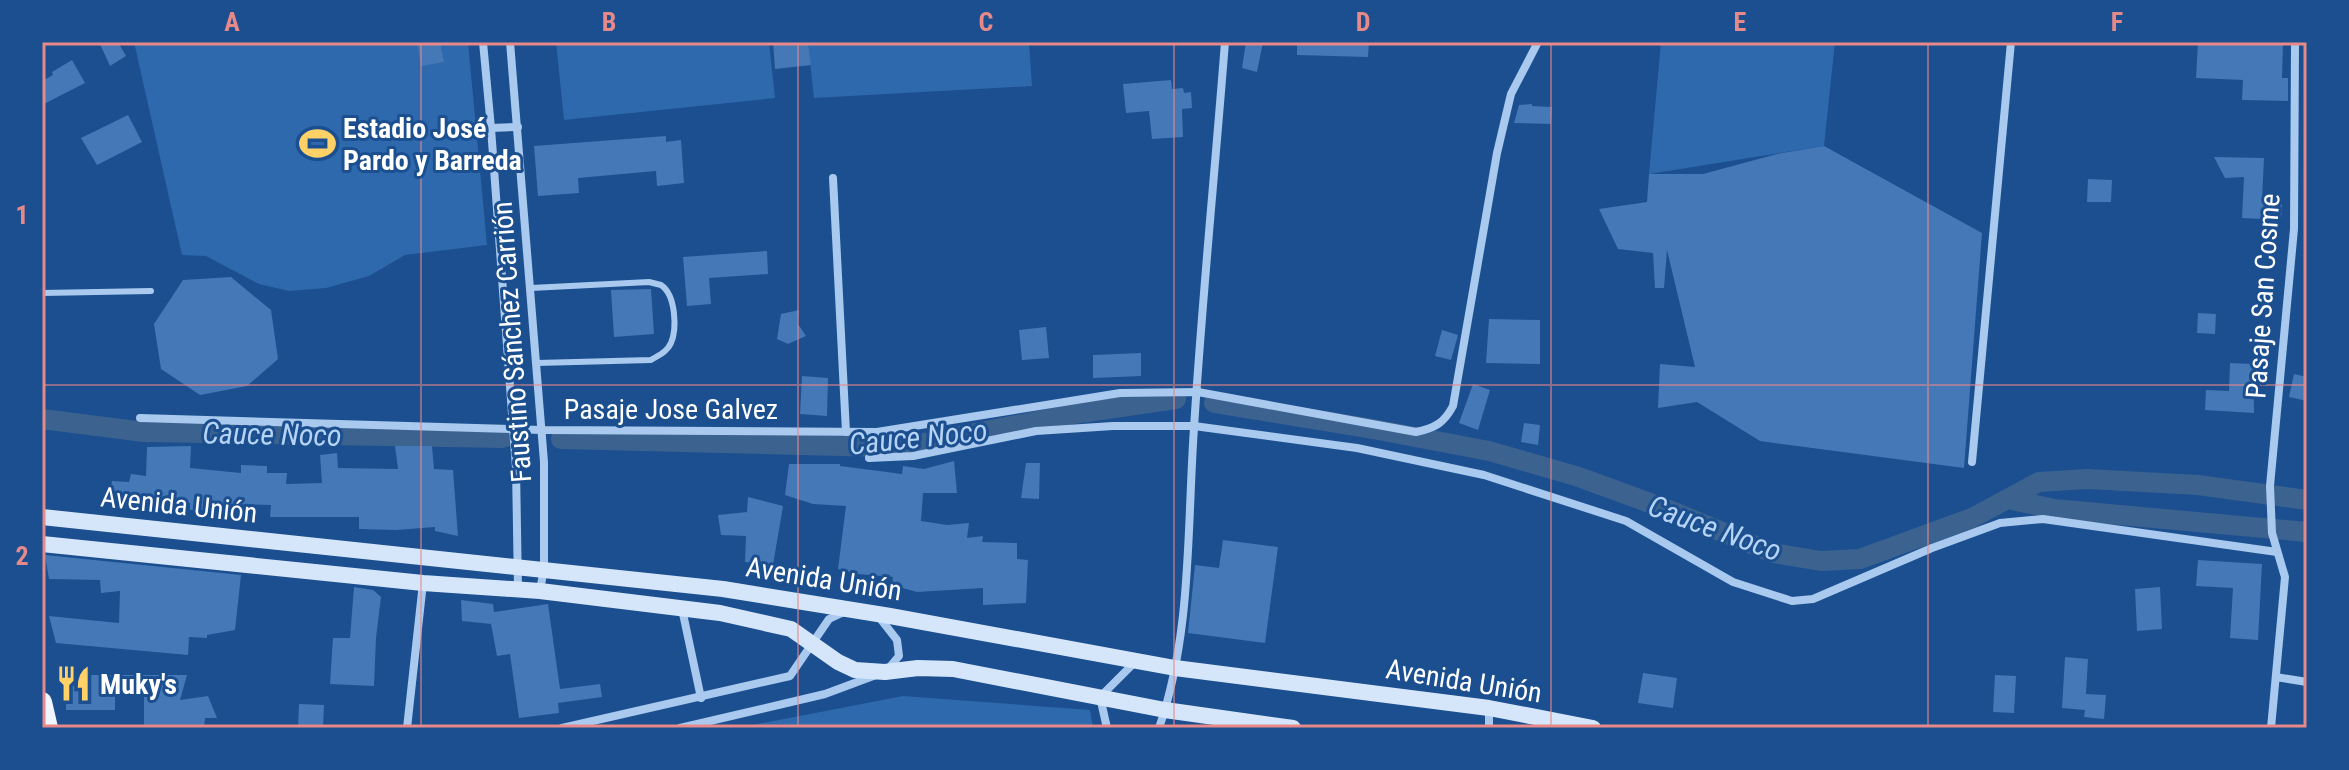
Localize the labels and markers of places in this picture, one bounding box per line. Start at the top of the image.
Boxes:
place label: Estadio José Pardo y Barreda [343,112,522,177]
sports icon: Estadio José Pardo y Barreda [298,125,336,163]
restaurant icon: Muky's [55,665,93,703]
place label: Muky's [100,668,177,701]

